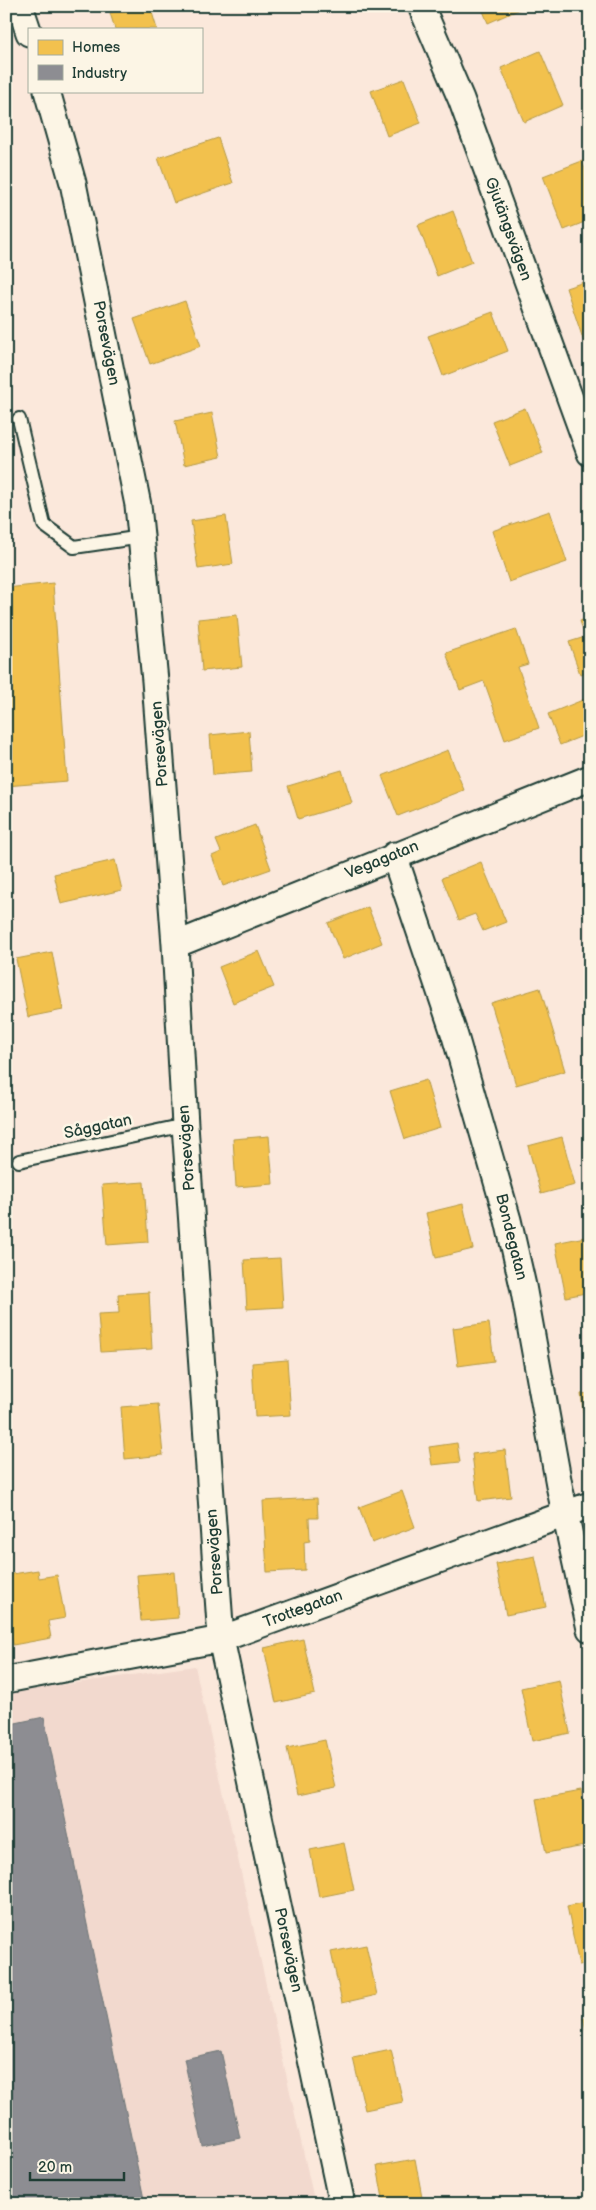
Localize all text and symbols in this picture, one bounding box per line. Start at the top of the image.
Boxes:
legend [28,28,202,92]
text: Homes [72,38,121,57]
text: Industry [72,64,127,83]
street label: Gjutängsvägen [480,175,536,283]
street label: Porsevägen [88,299,124,387]
street label: Porsevägen [148,700,172,788]
street label: Vegagatan [343,837,421,883]
street label: Porsevägen [175,1104,199,1192]
street label: Såggatan [62,1111,134,1143]
street label: Bondegatan [491,1192,531,1282]
street label: Porsevägen [203,1508,227,1596]
street label: Trottegatan [261,1586,345,1632]
street label: Porsevägen [270,1906,306,1994]
scale bar [30,2150,124,2182]
text: 20 m [38,2158,72,2177]

